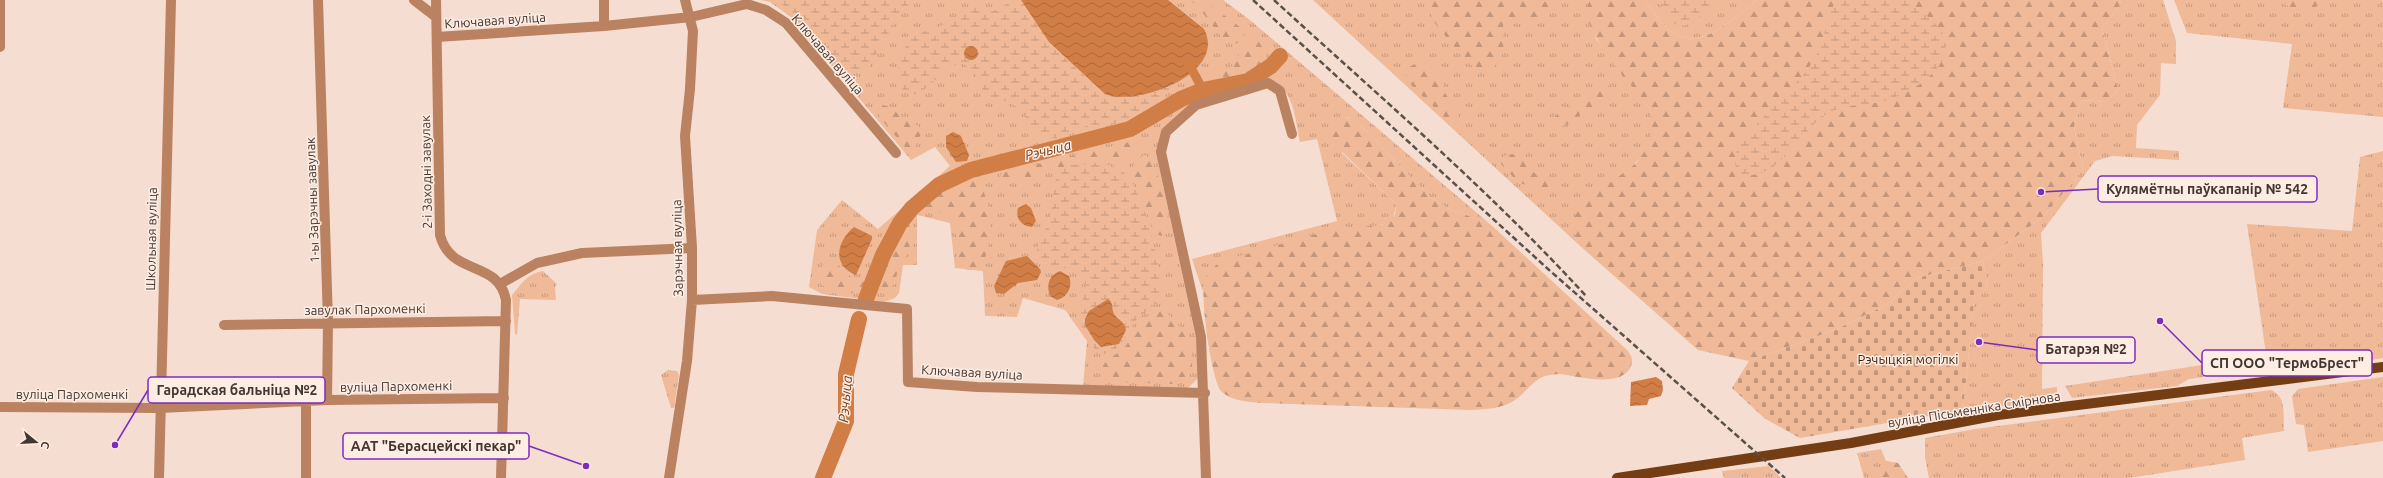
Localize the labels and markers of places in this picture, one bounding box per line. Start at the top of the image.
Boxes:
callout: Кулямётны паўкапанір № 542 [2098,176,2317,202]
callout: Батарэя №2 [2037,337,2135,363]
callout: СП ООО "ТермоБрест" [2202,350,2372,376]
callout: Гарадская бальніца №2 [148,377,325,403]
callout: ААТ "Берасцейскі пекар" [343,433,529,459]

